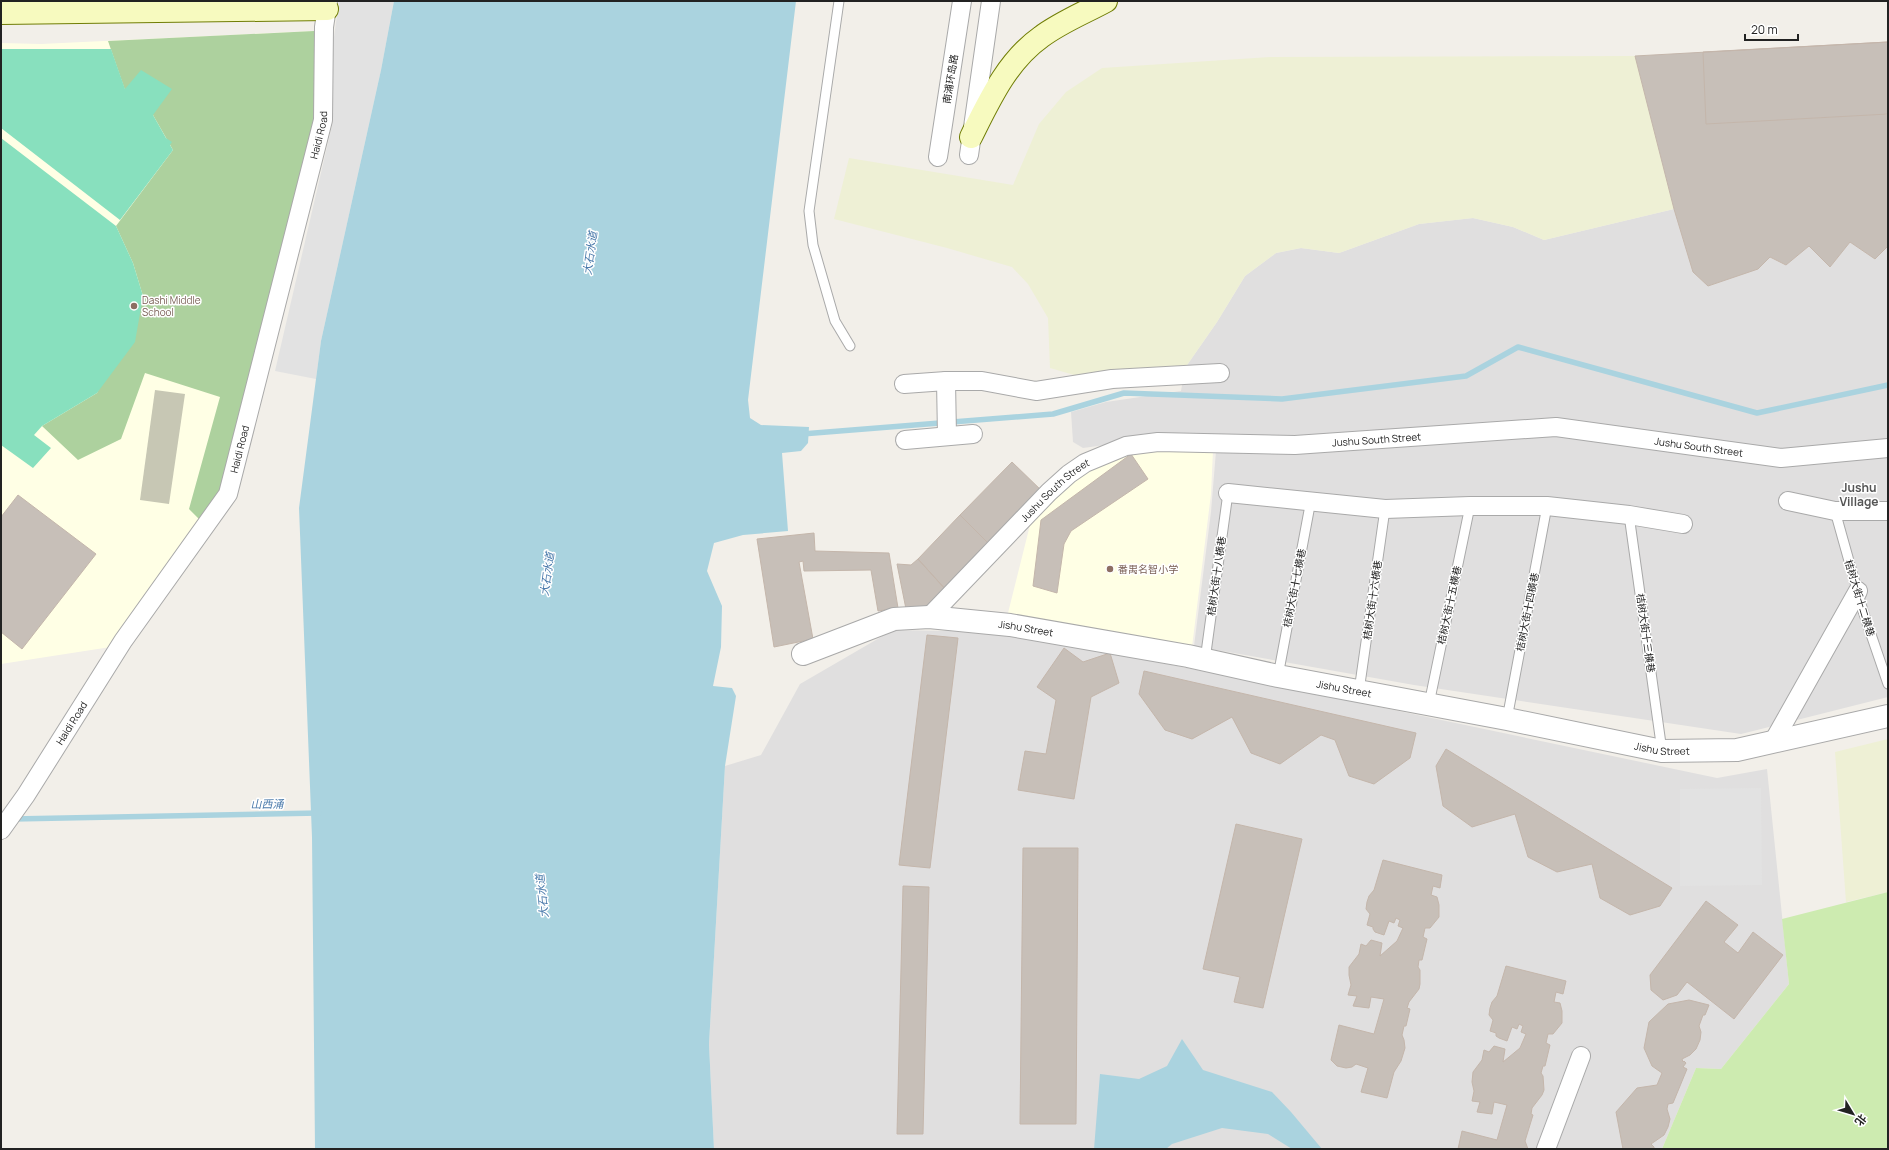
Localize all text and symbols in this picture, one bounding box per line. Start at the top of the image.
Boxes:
scale bar [1745,16,1798,42]
text: 20 m [1751,21,1778,38]
street label: 南浦环岛路 [939,53,961,105]
street label: Haidi Road [306,111,330,160]
water label: 大石水道 [579,228,600,276]
place label: Dashi Middle School [142,293,201,319]
marker: Dashi Middle School [129,301,139,311]
street label: Haidi Road [227,424,252,474]
street label: Jushu South Street [1332,429,1422,449]
street label: Jushu South Street [1654,434,1744,460]
street label: Jushu South Street [1017,455,1091,525]
district label: Jushu Village [1839,479,1879,510]
street label: 桔树大街十八横巷 [1204,535,1228,617]
street label: 桔树大街十七横巷 [1279,547,1309,629]
water label: 大石水道 [536,549,557,597]
street label: 桔树大街十二横巷 [1842,558,1878,638]
street label: 桔树大街十六横巷 [1360,559,1384,641]
place label: 番禺名智小学 [1118,562,1178,576]
marker: 番禺名智小学 [1105,564,1115,574]
street label: 桔树大街十五横巷 [1434,564,1464,646]
street label: 桔树大街十四横巷 [1512,571,1542,653]
street label: 桔树大街十三横巷 [1634,592,1658,674]
street label: Jishu Street [998,617,1054,639]
street label: Jishu Street [1315,676,1373,700]
street label: Haidi Road [52,699,90,747]
street label: Jishu Street [1633,739,1690,758]
water label: 山西涌 [250,796,286,811]
water label: 大石水道 [532,871,551,919]
north arrow [1833,1094,1873,1134]
text: 北 [1852,1112,1871,1129]

